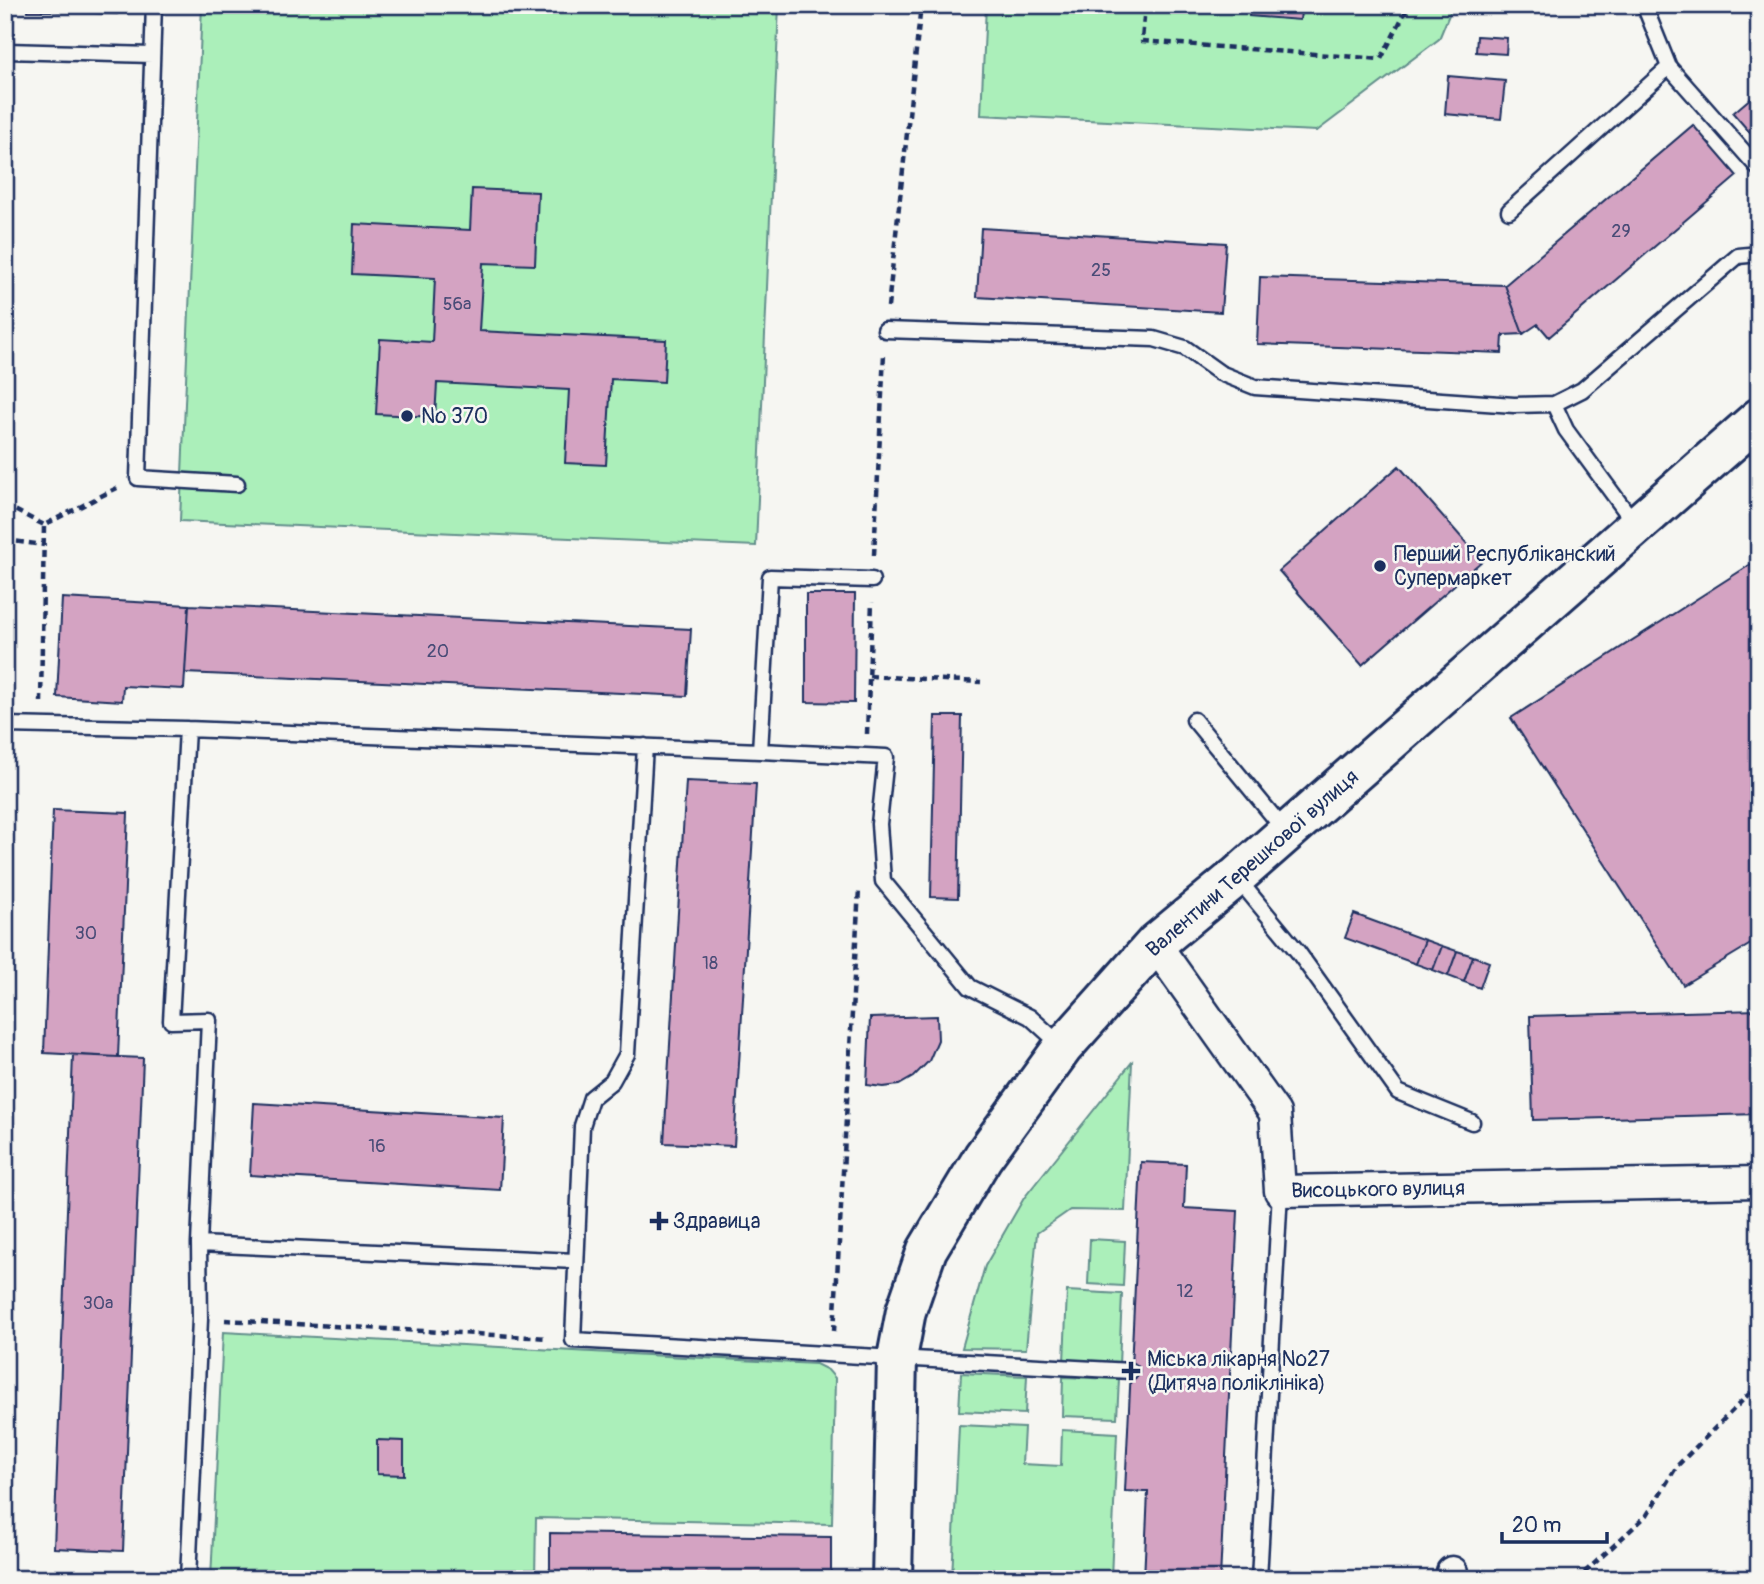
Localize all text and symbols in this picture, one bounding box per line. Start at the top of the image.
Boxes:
house number: 29 [1611,220,1631,243]
house number: 25 [1091,259,1111,282]
house number: 56а [443,293,471,316]
place label: № 370 [421,403,488,430]
marker: № 370 [399,408,415,424]
place label: Перший Республiканский Супермаркет [1394,541,1616,592]
marker: Перший Республiканский Супермаркет [1372,558,1388,574]
house number: 20 [427,640,449,663]
street label: Валентини Терешкової вулиця [1140,764,1364,963]
house number: 30 [75,922,97,945]
house number: 18 [702,952,718,975]
house number: 16 [368,1135,386,1158]
street label: Висоцького вулиця [1291,1174,1465,1205]
place label: Здравица [673,1208,761,1235]
marker: Здравица [651,1213,667,1229]
house number: 12 [1176,1280,1194,1303]
house number: 30а [83,1292,113,1315]
place label: Міська лікарня №27 (Дитяча поліклініка) [1147,1346,1330,1397]
marker: Міська лікарня №27 (Дитяча поліклініка) [1121,1361,1141,1381]
scale bar [1502,1500,1606,1544]
text: 20 m [1512,1512,1561,1539]

